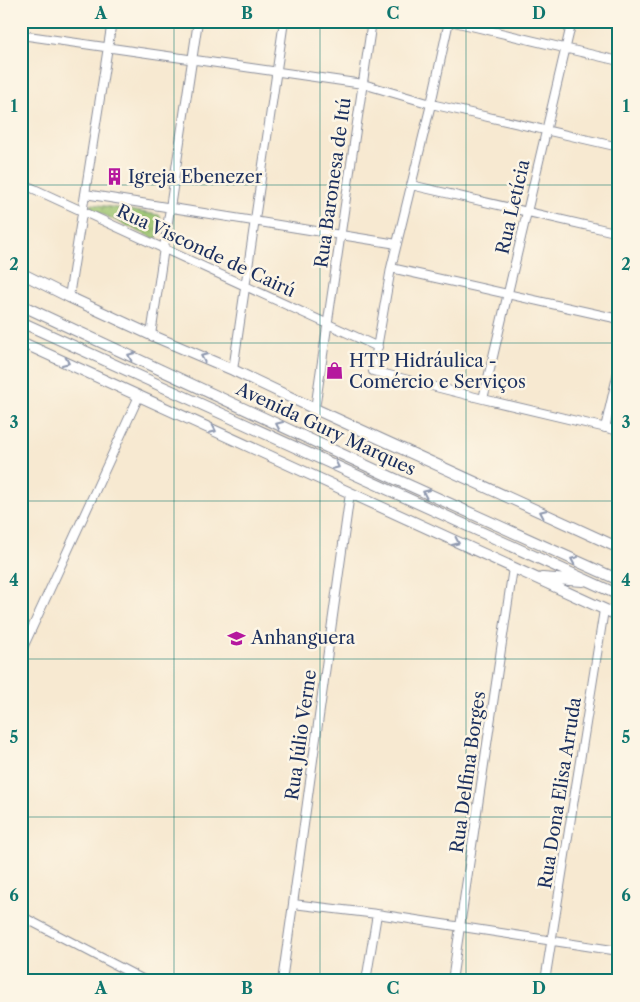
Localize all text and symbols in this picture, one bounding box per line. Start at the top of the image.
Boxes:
text: A [94,3,108,23]
text: B [241,3,253,23]
text: C [387,3,399,23]
text: D [532,3,546,23]
text: 1 [10,96,18,116]
street label: Rua Baronesa de Itú [310,96,356,269]
text: 1 [622,96,630,116]
street label: Rua Letícia [491,157,535,256]
place label: Igreja Ebenezer [128,166,263,188]
building icon: Igreja Ebenezer [104,167,124,187]
street label: Rua Visconde de Cairú [113,200,299,302]
text: 2 [9,254,19,274]
text: 2 [621,254,631,274]
place label: HTP Hidráulica - Comércio e Serviços [349,350,526,393]
one-way arrow [128,353,137,363]
one-way arrow [200,353,209,364]
one-way arrow [60,356,69,366]
shop icon: HTP Hidráulica - Comércio e Serviços [325,361,345,381]
street label: Avenida Gury Marques [232,377,419,480]
text: 3 [9,412,19,432]
text: 3 [621,412,631,432]
one-way arrow [275,421,284,431]
one-way arrow [208,424,217,434]
one-way arrow [331,459,340,470]
one-way arrow [422,489,431,500]
one-way arrow [539,509,548,519]
one-way arrow [451,535,460,546]
one-way arrow [570,556,579,567]
text: 4 [9,570,19,590]
text: 4 [621,570,631,590]
place label: Anhanguera [250,627,356,649]
school or university icon: Anhanguera [227,628,247,648]
street label: Rua Júlio Verne [281,668,321,802]
street label: Rua Delfina Borges [446,690,490,854]
street label: Rua Dona Elisa Arruda [534,695,586,890]
text: 5 [10,727,19,747]
text: 5 [622,727,631,747]
text: 6 [9,885,19,905]
text: 6 [621,885,631,905]
text: A [94,978,108,998]
text: B [241,978,253,998]
text: C [387,978,399,998]
text: D [532,978,546,998]

